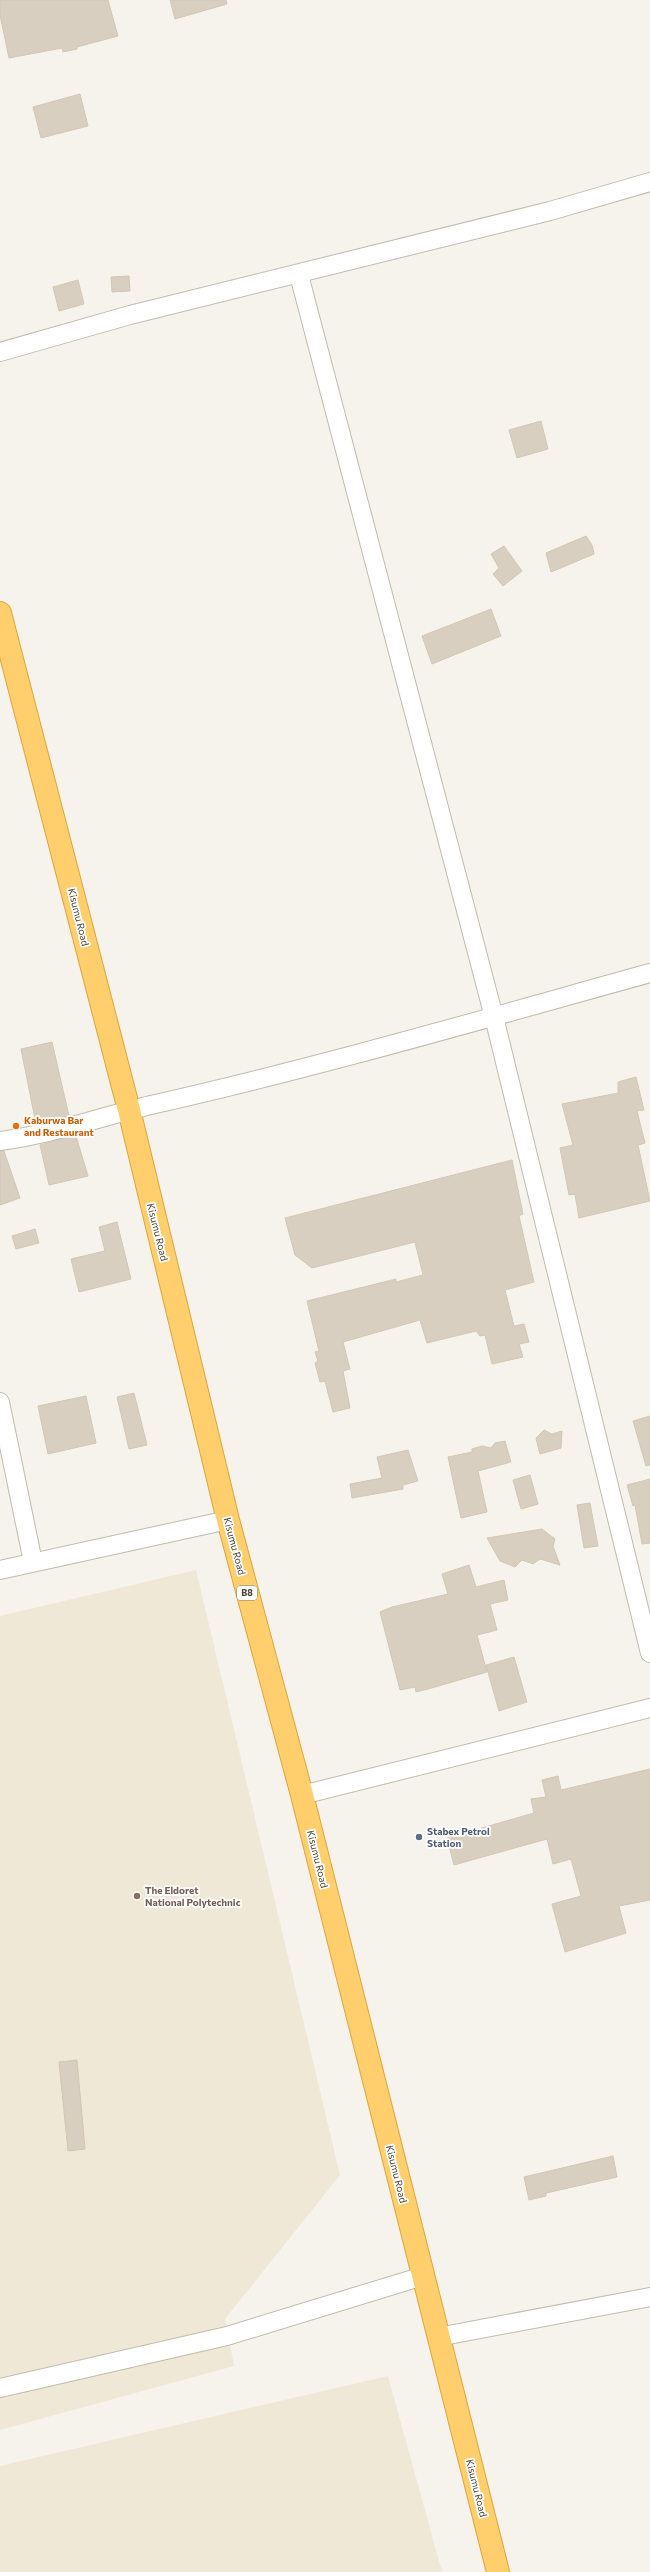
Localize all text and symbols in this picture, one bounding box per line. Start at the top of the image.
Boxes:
street label: Kisumu Road [66,887,92,947]
place label: Kaburwa Bar and Restaurant [24,1114,94,1138]
marker: Kaburwa Bar and Restaurant [11,1121,21,1131]
street label: Kisumu Road [145,1202,171,1262]
street label: Kisumu Road [222,1516,248,1576]
road number: B8 [237,1586,257,1600]
place label: Stabex Petrol Station [427,1825,490,1849]
street label: Kisumu Road [305,1829,331,1889]
marker: Stabex Petrol Station [414,1832,424,1842]
place label: The Eldoret National Polytechnic [145,1884,241,1908]
marker: The Eldoret National Polytechnic [132,1891,142,1901]
street label: Kisumu Road [384,2144,410,2204]
street label: Kisumu Road [464,2458,490,2518]

